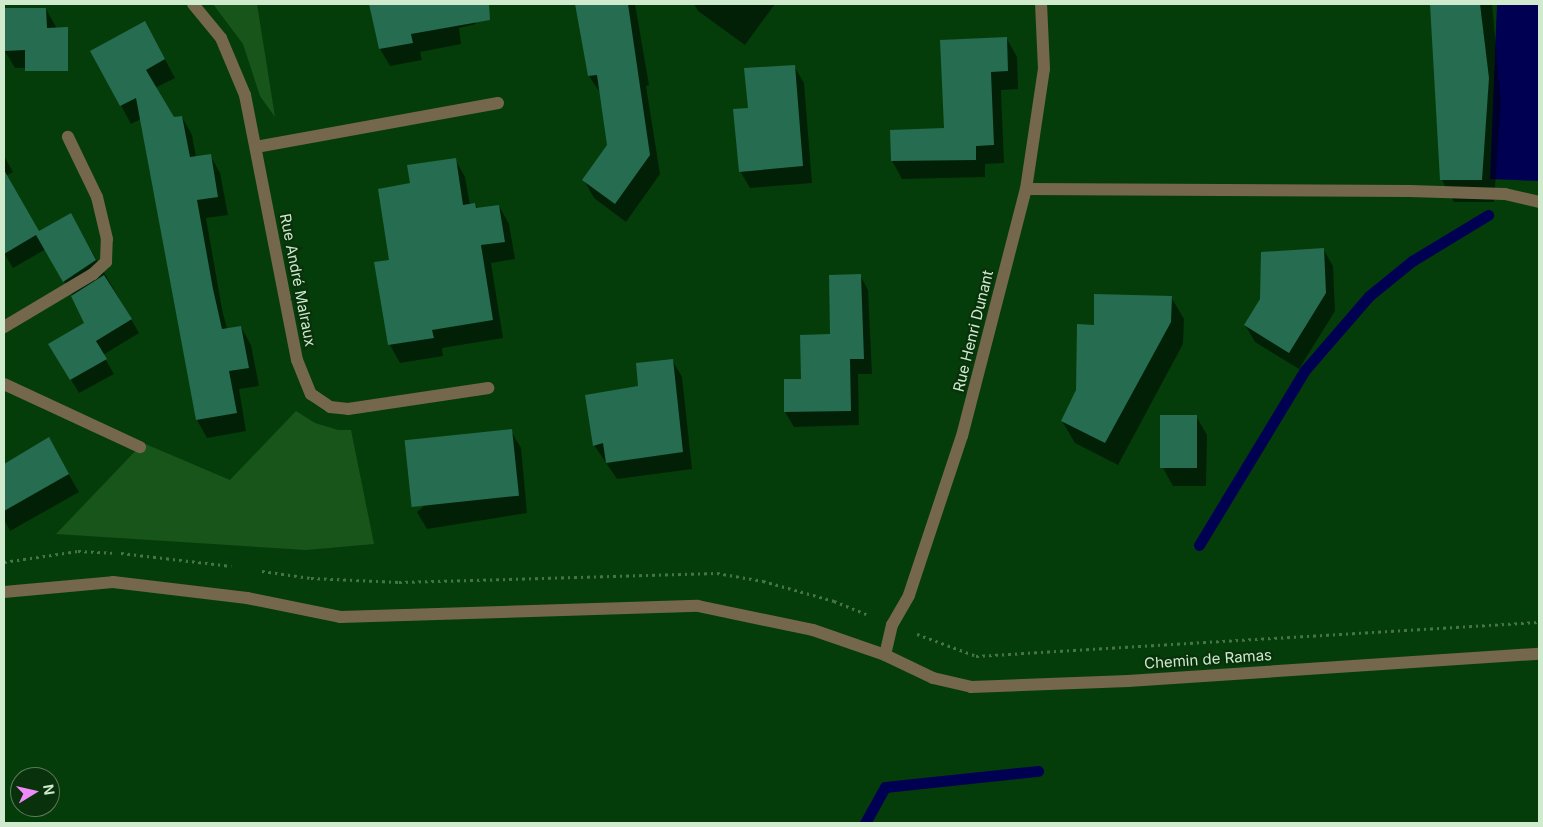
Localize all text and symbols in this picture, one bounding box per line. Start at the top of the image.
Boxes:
street label: Rue André Malraux [276,212,320,348]
street label: Rue Henri Dunant [949,268,997,394]
street label: Chemin de Ramas [1143,646,1273,672]
north arrow [10,767,60,817]
text: N [40,783,59,796]

